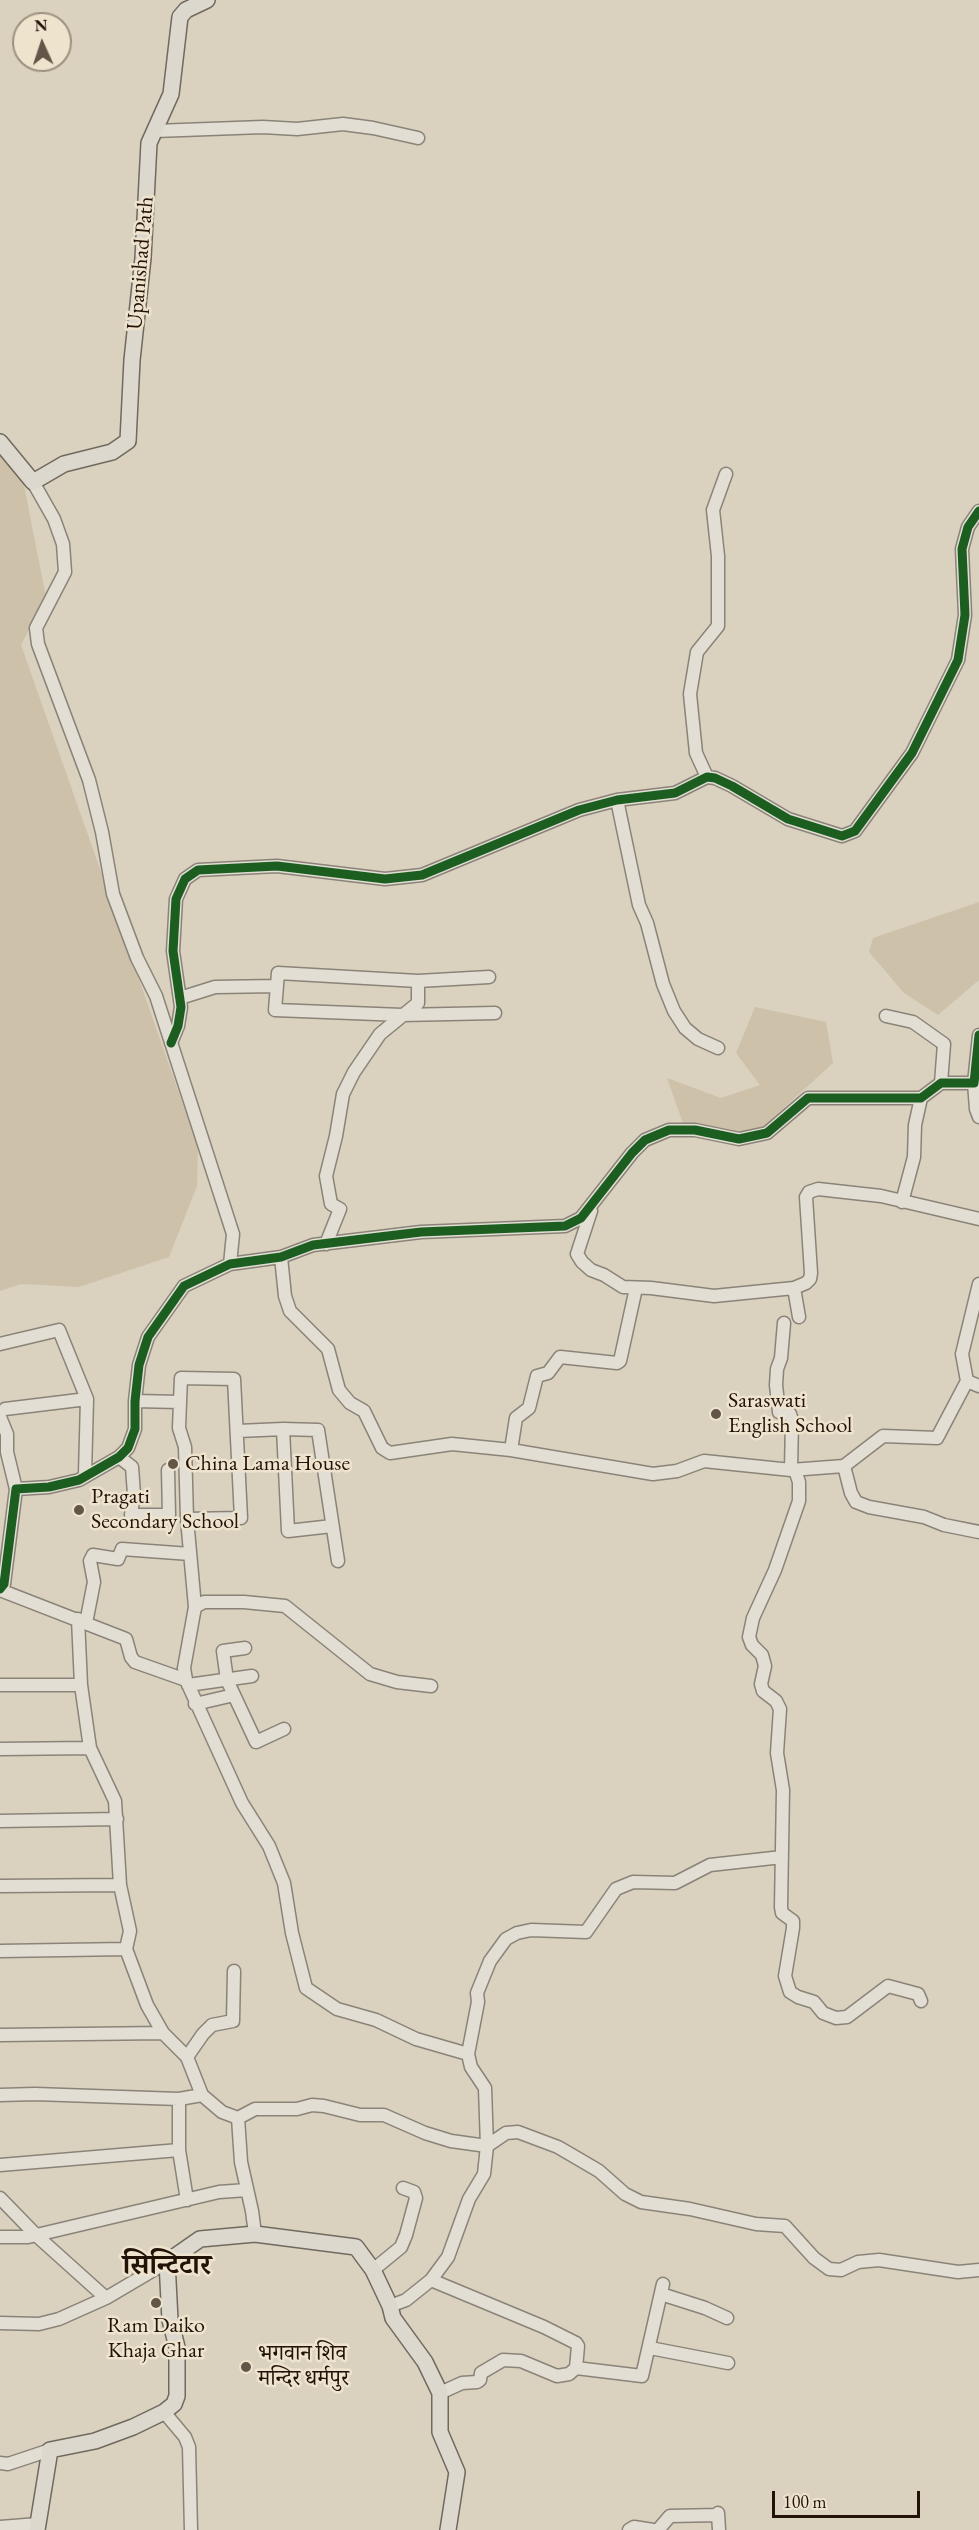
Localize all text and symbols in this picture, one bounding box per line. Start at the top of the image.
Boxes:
north arrow [12,12,72,72]
text: N [34,15,48,36]
street label: Upanishad Path [122,195,160,331]
place label: Saraswati English School [728,1388,852,1440]
marker: Saraswati English School [709,1407,723,1421]
place label: China Lama House [185,1451,350,1477]
marker: China Lama House [166,1457,180,1471]
place label: Pragati Secondary School [91,1484,239,1536]
marker: Pragati Secondary School [72,1503,86,1517]
district label: सिन्टिटार [123,2249,211,2283]
marker: Ram Daiko Khaja Ghar [149,2296,163,2310]
place label: Ram Daiko Khaja Ghar [107,2313,205,2364]
place label: भगवान शिव मन्दिर धर्मपुर [258,2341,349,2392]
marker: भगवान शिव मन्दिर धर्मपुर [239,2360,253,2374]
scale bar [775,2479,924,2517]
text: 100 m [783,2490,827,2513]

